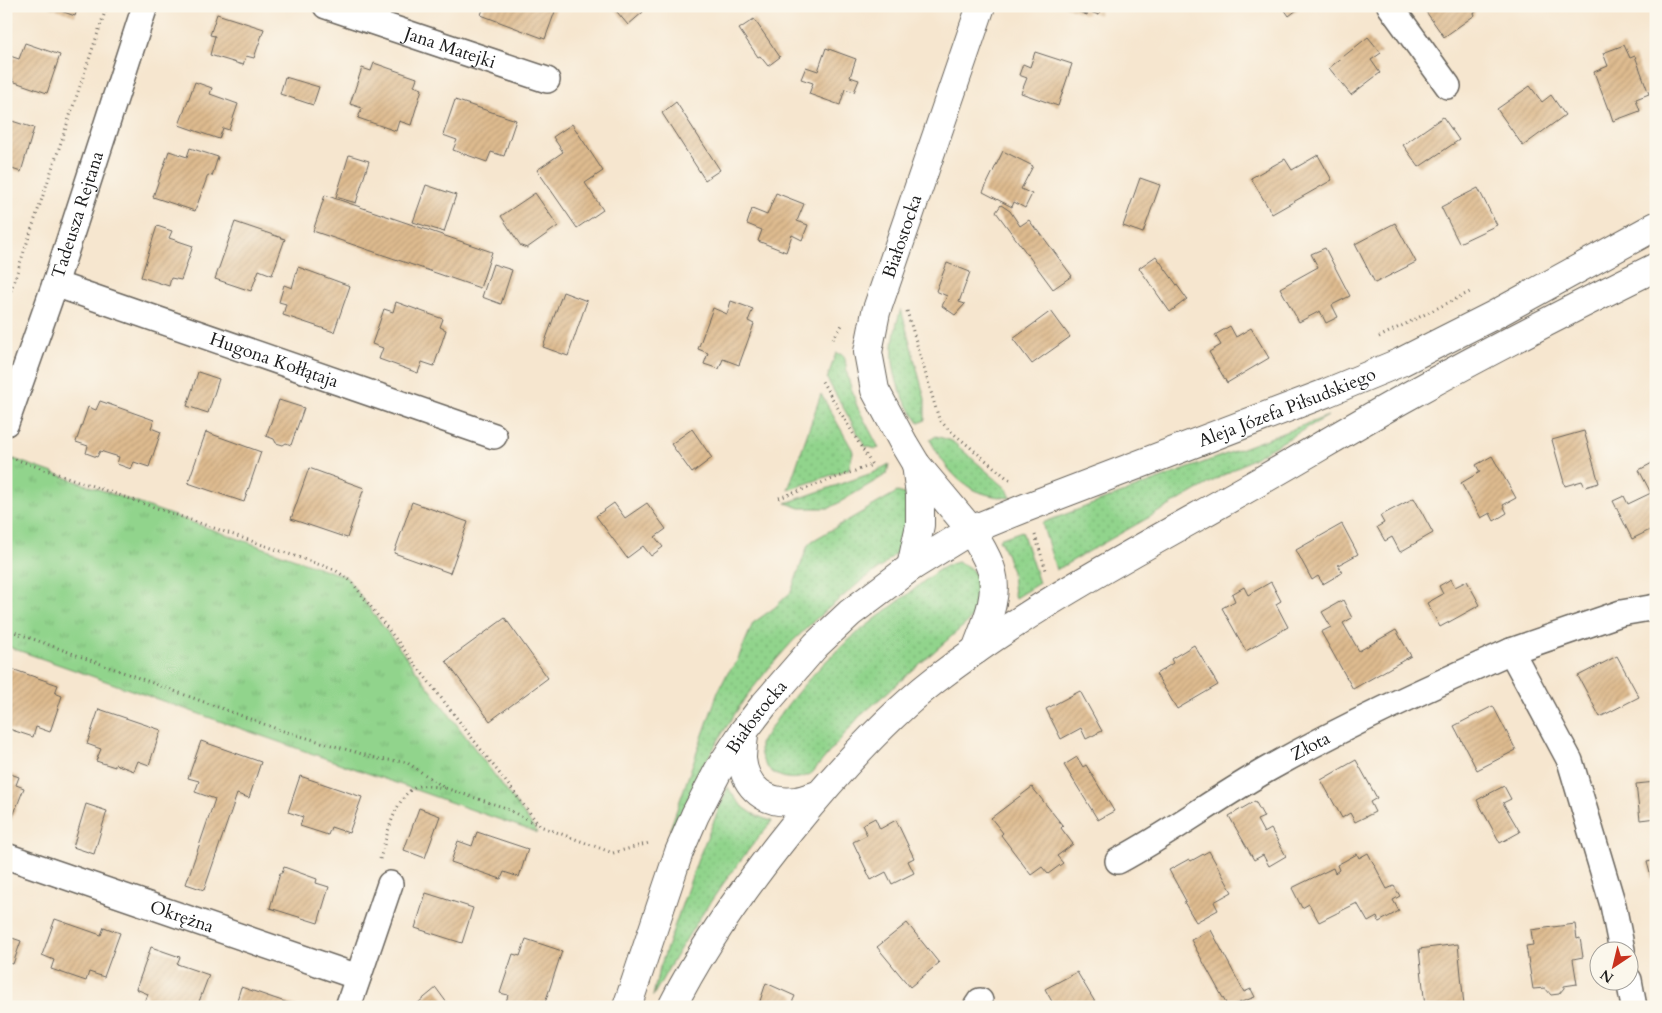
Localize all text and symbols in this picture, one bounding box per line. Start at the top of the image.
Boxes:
street label: Jana Matejki [398,20,499,75]
street label: Tadeusza Rejtana [45,148,110,282]
street label: Białostocka [876,191,928,281]
street label: Hugona Kołłątaja [206,326,342,394]
street label: Aleja Józefa Piłsudskiego [1195,361,1380,453]
street label: Białostocka [720,674,793,758]
street label: Złota [1286,725,1334,767]
street label: Okrężna [147,894,217,939]
north arrow [1590,940,1640,990]
text: N [1596,965,1617,988]

